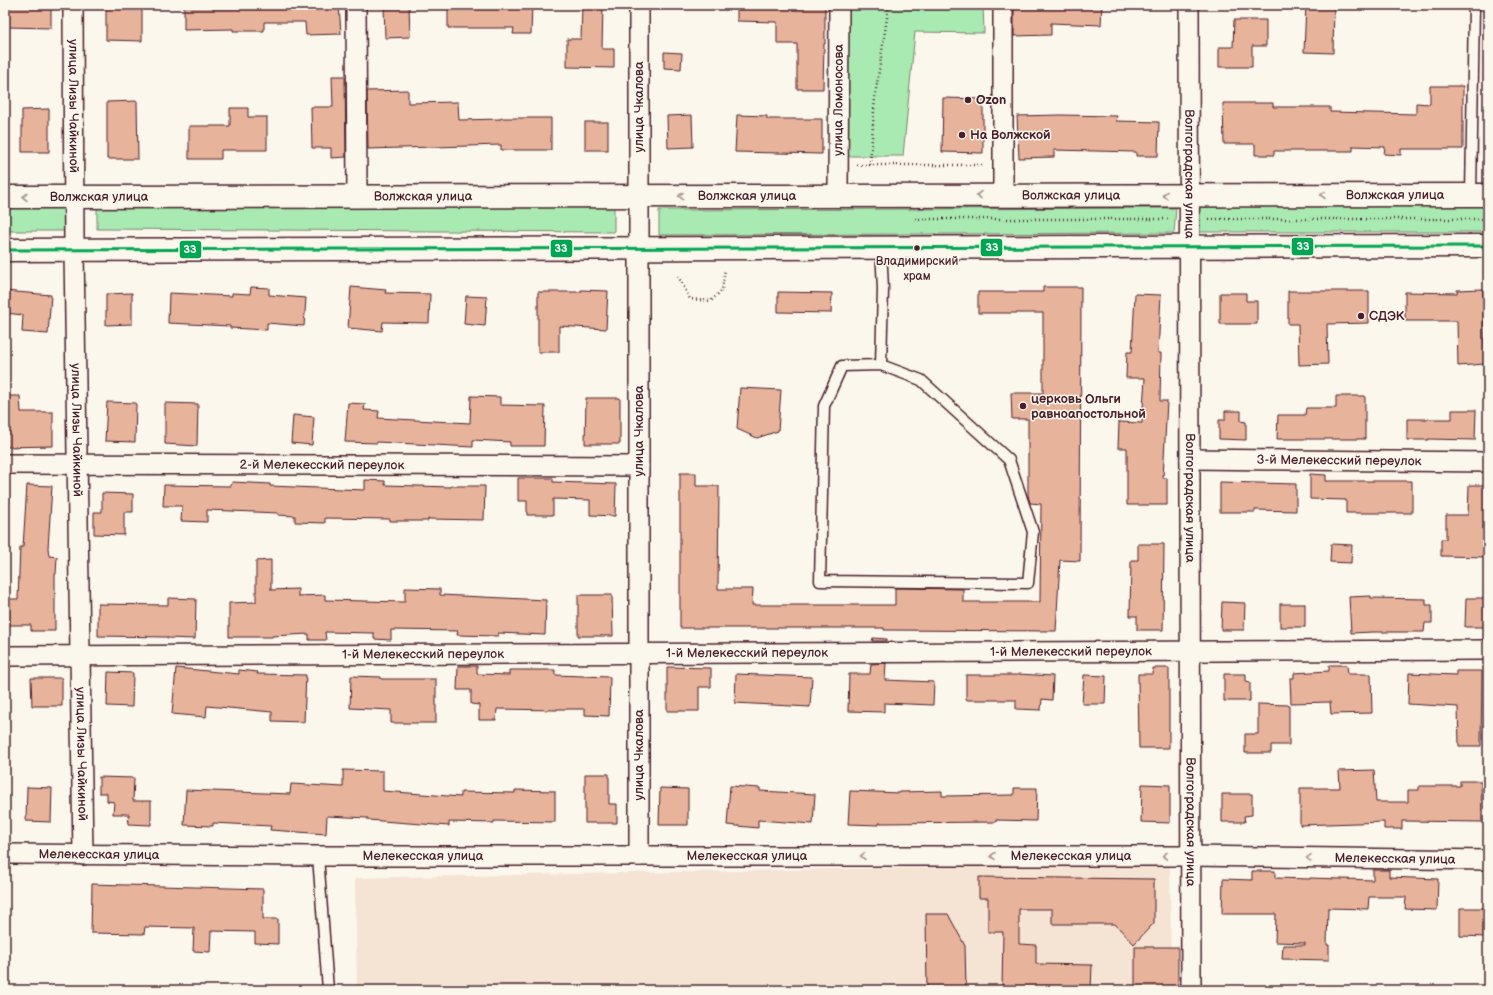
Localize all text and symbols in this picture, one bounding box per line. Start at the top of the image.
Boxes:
street label: улица Лизы Чайкиной [65,39,82,173]
street label: улица Ломоносова [830,44,847,156]
street label: улица Чкалова [631,61,647,153]
place label: Ozon [976,92,1006,108]
marker: Ozon [963,95,973,105]
street label: Волгоградская улица [1181,109,1197,239]
place label: На Волжской [970,127,1051,143]
marker: На Волжской [957,130,967,140]
street label: Волжская улица [1022,187,1121,204]
street label: Волжская улица [1346,187,1445,203]
street label: Волжская улица [374,188,473,205]
street label: Волжская улица [698,188,797,204]
street label: Волжская улица [50,189,149,205]
one-way arrow [976,191,982,199]
one-way arrow [1162,191,1168,199]
one-way arrow [1320,191,1326,199]
one-way arrow [678,192,684,200]
one-way arrow [22,193,28,201]
line badge: 33 [1291,237,1314,256]
line badge: 33 [980,238,1003,257]
line badge: 33 [550,239,573,258]
line badge: 33 [179,240,202,259]
text: 33 [1297,240,1310,253]
text: 33 [986,241,999,254]
text: 33 [555,242,568,255]
text: 33 [184,243,197,256]
marker: Владимирский храм [912,243,922,253]
place label: Владимирский храм [876,254,959,284]
place label: СДЭК [1369,308,1405,324]
marker: СДЭК [1356,311,1366,321]
street label: улица Лизы Чайкиной [68,363,86,497]
street label: улица Чкалова [631,385,647,477]
place label: церковь Ольги равноапостольной [1031,391,1146,422]
marker: церковь Ольги равноапостольной [1018,401,1028,411]
street label: Волгоградская улица [1182,433,1198,563]
street label: 3-й Мелекесский переулок [1256,452,1422,469]
street label: 2-й Мелекесский переулок [240,457,404,473]
street label: 1-й Мелекесский переулок [990,643,1152,660]
street label: 1-й Мелекесский переулок [666,645,828,661]
street label: 1-й Мелекесский переулок [342,646,504,663]
street label: улица Лизы Чайкиной [72,687,90,821]
street label: улица Чкалова [631,709,647,801]
street label: Волгоградская улица [1183,757,1199,887]
street label: Мелекесская улица [39,846,160,863]
street label: Мелекесская улица [363,848,484,864]
street label: Мелекесская улица [687,848,808,864]
street label: Мелекесская улица [1011,848,1132,864]
street label: Мелекесская улица [1334,850,1456,868]
one-way arrow [860,852,866,860]
one-way arrow [990,852,996,860]
one-way arrow [1162,852,1168,860]
one-way arrow [1306,854,1312,862]

